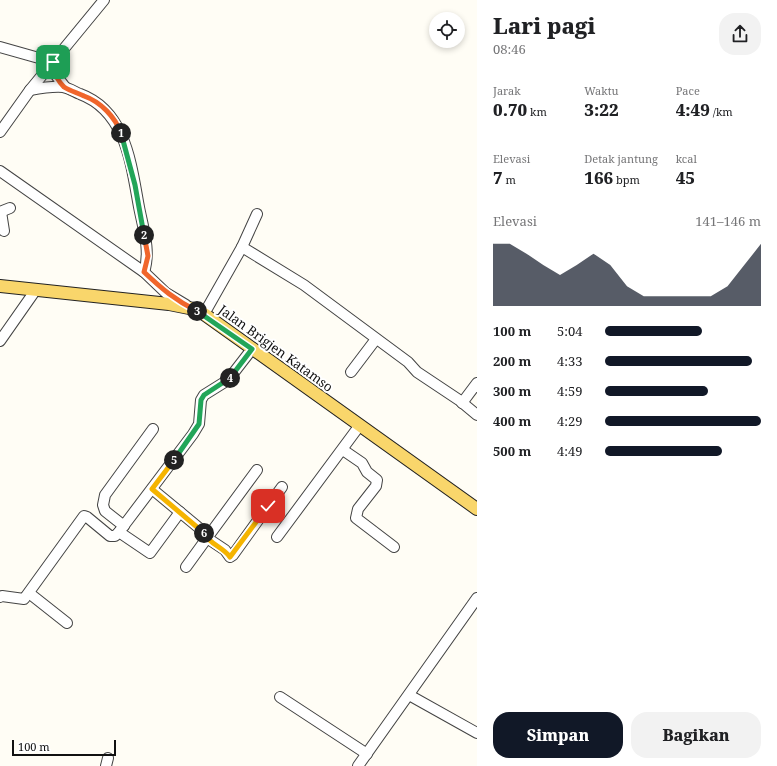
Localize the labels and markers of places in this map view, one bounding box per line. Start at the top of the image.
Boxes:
pin [36,45,70,79]
pin: 1 [111,123,131,143]
pin: 2 [134,225,154,245]
pin: 3 [187,301,207,321]
pin: 4 [220,368,240,388]
pin: 5 [164,450,184,470]
pin [251,489,285,523]
pin: 6 [194,523,214,543]

